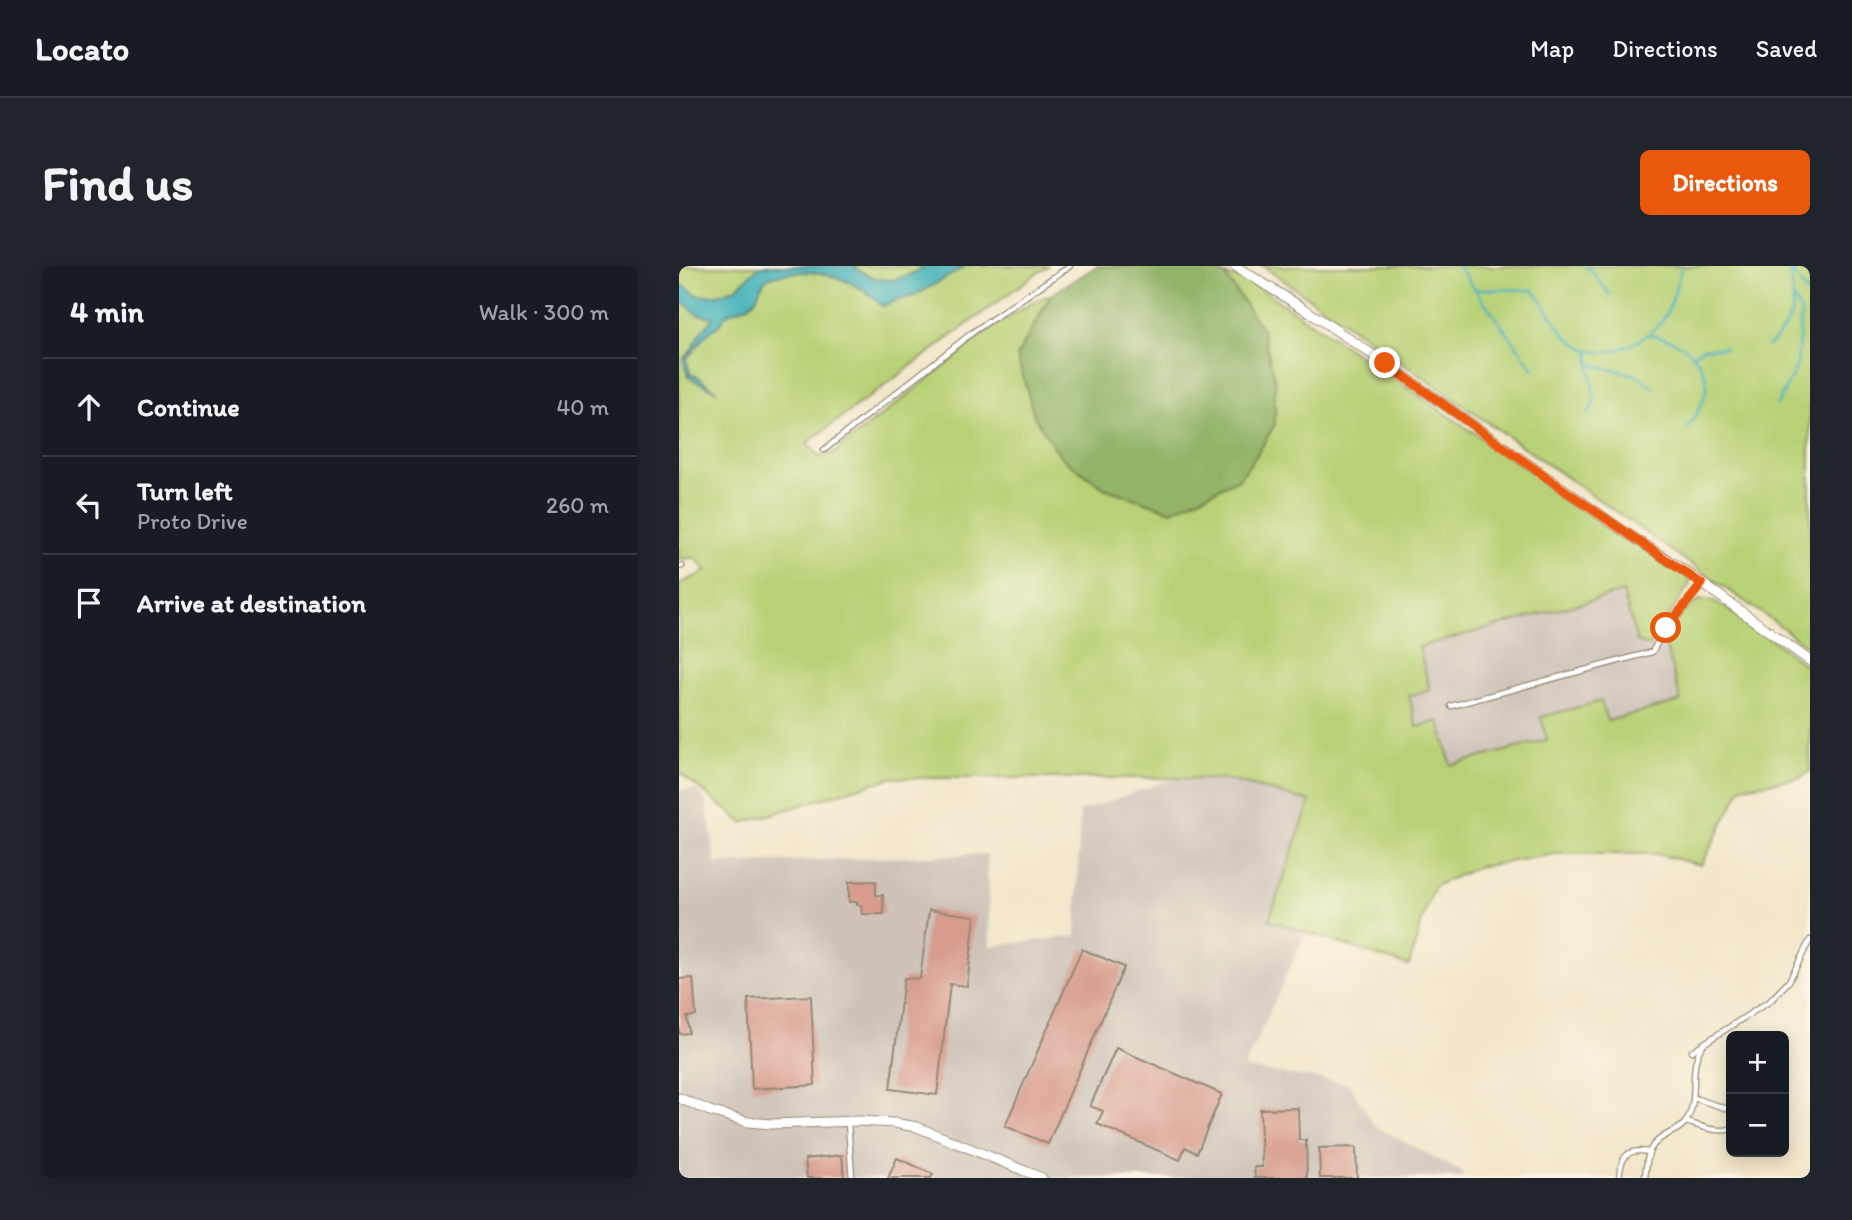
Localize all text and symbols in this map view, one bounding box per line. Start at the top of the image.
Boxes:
text: Locato [35,29,129,68]
text: Map [1530,34,1574,63]
text: Directions [1612,34,1718,63]
text: Saved [1756,34,1817,63]
button: Directions [1640,150,1810,215]
text: Find us [42,153,193,212]
text: 4 min [70,293,144,330]
text: Walk · 300 m [479,298,609,326]
route end [1369,347,1400,378]
icon: ahead [70,388,108,426]
text: Continue [137,391,240,423]
text: 40 m [556,393,609,421]
text: Turn left [137,475,233,507]
icon: left [70,486,108,524]
text: 260 m [546,491,609,519]
text: Proto Drive [137,507,248,535]
icon: arrive [70,584,108,622]
text: Arrive at destination [137,587,366,619]
route start [1650,612,1681,643]
map controls [1726,1031,1789,1157]
button: + [1726,1031,1789,1094]
button: − [1726,1094,1789,1157]

